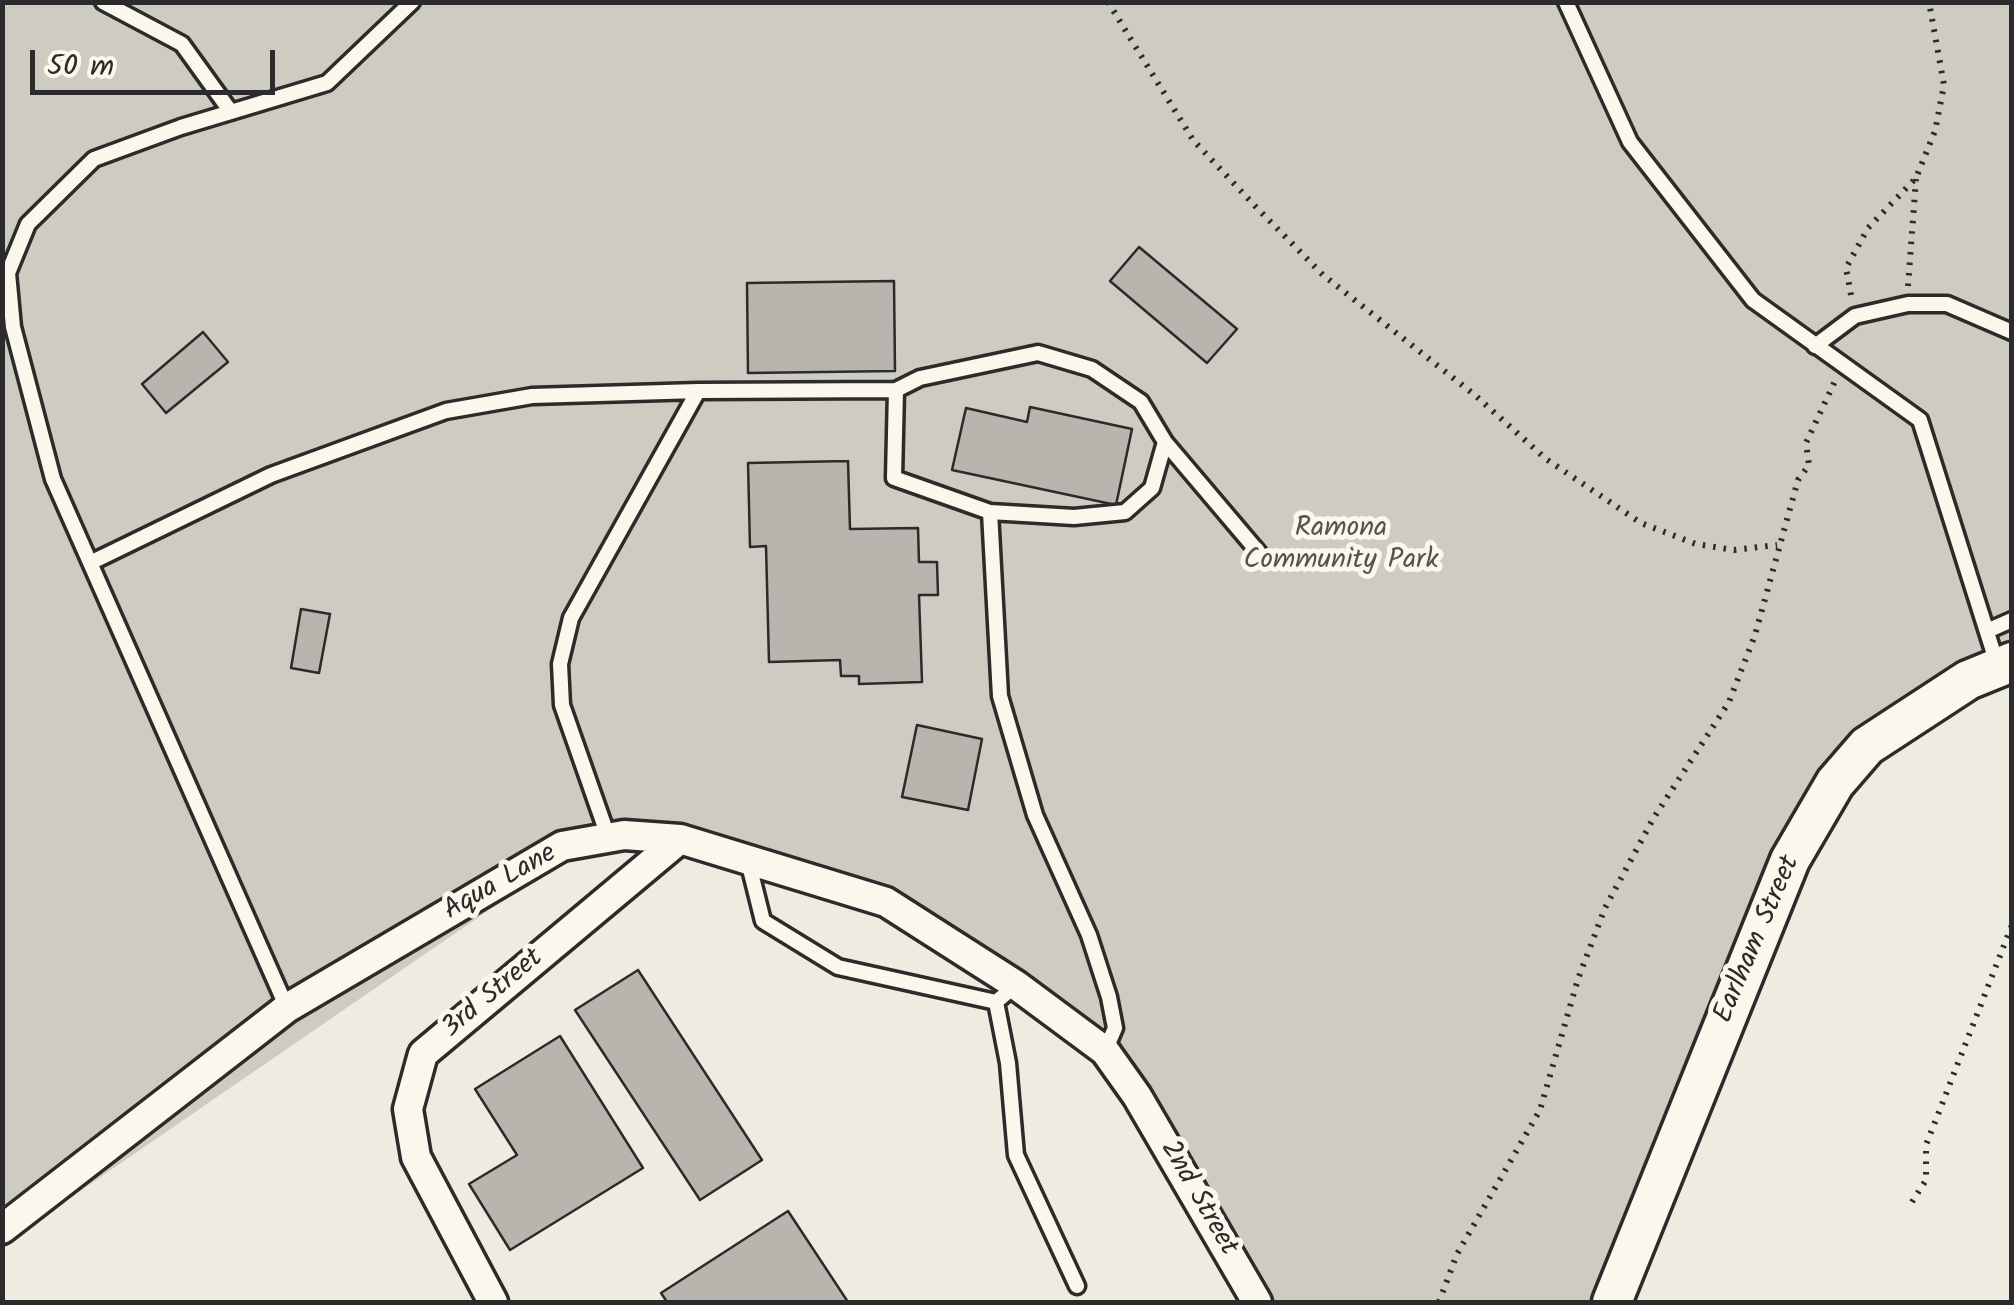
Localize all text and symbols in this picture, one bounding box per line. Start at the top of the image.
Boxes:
scale bar [35,30,280,92]
text: 50 m [47,43,114,91]
park label: Ramona Community Park [1243,513,1439,579]
street label: Aqua Lane [439,838,563,930]
street label: Earlham Street [1709,851,1809,1029]
street label: 3rd Street [437,943,551,1047]
street label: 2nd Street [1151,1135,1243,1263]

